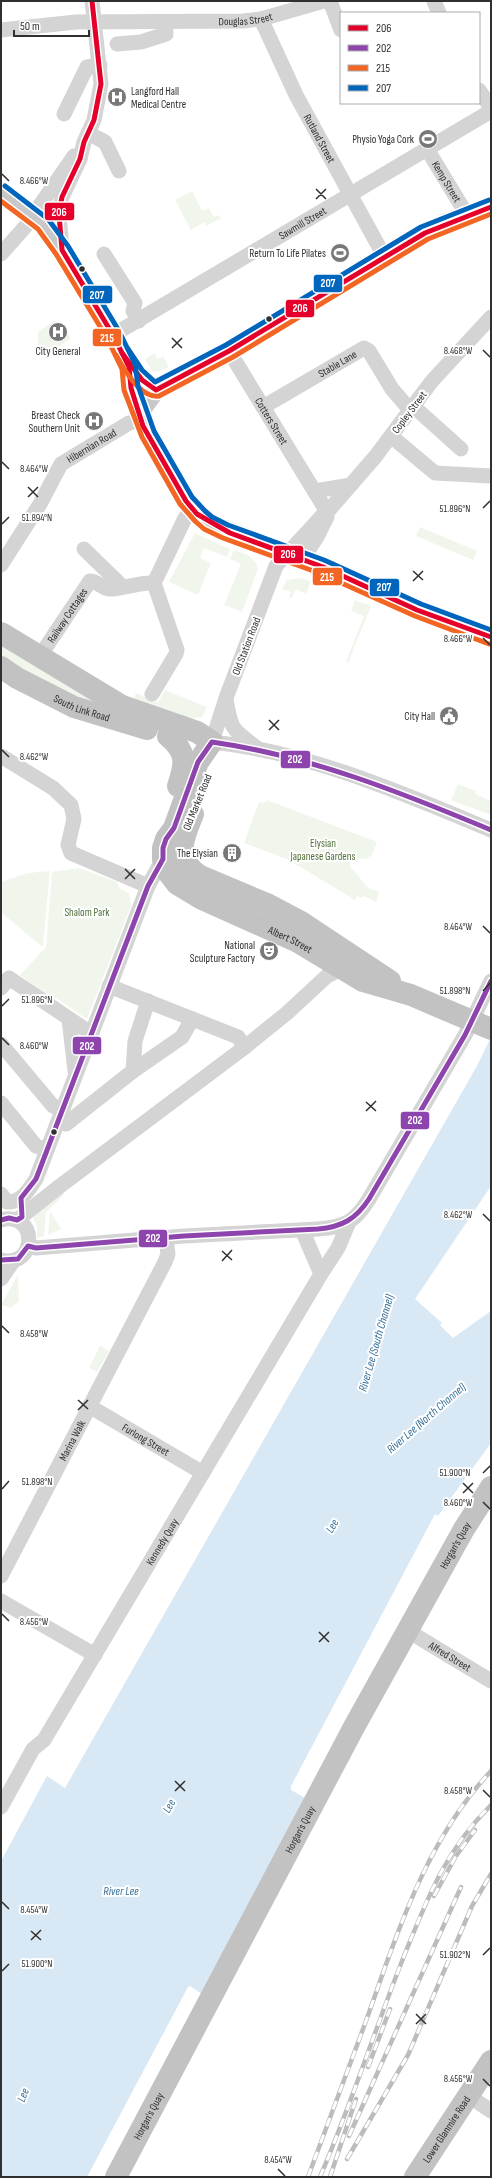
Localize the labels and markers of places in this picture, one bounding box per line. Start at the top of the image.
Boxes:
place label: Langford Hall Medical Centre [131,85,186,111]
hospital icon: Langford Hall Medical Centre [106,86,128,108]
sports icon: Physio Yoga Cork [417,128,439,150]
place label: Physio Yoga Cork [352,133,415,146]
sports icon: Return To Life Pilates [329,242,351,264]
place label: Return To Life Pilates [249,247,326,260]
unlabelled marker [77,264,87,274]
unlabelled marker [264,314,274,324]
hospital icon: City General [47,321,69,343]
place label: City General [35,345,81,358]
place label: Breast Check Southern Unit [28,409,81,435]
hospital icon: Breast Check Southern Unit [83,410,105,432]
public building icon: City Hall [438,705,460,727]
place label: City Hall [404,710,435,723]
building icon: The Elysian [221,842,243,864]
place label: The Elysian [177,847,218,860]
place label: National Sculpture Factory [190,939,256,965]
theatre icon: National Sculpture Factory [258,940,280,962]
unlabelled marker [49,1127,59,1137]

